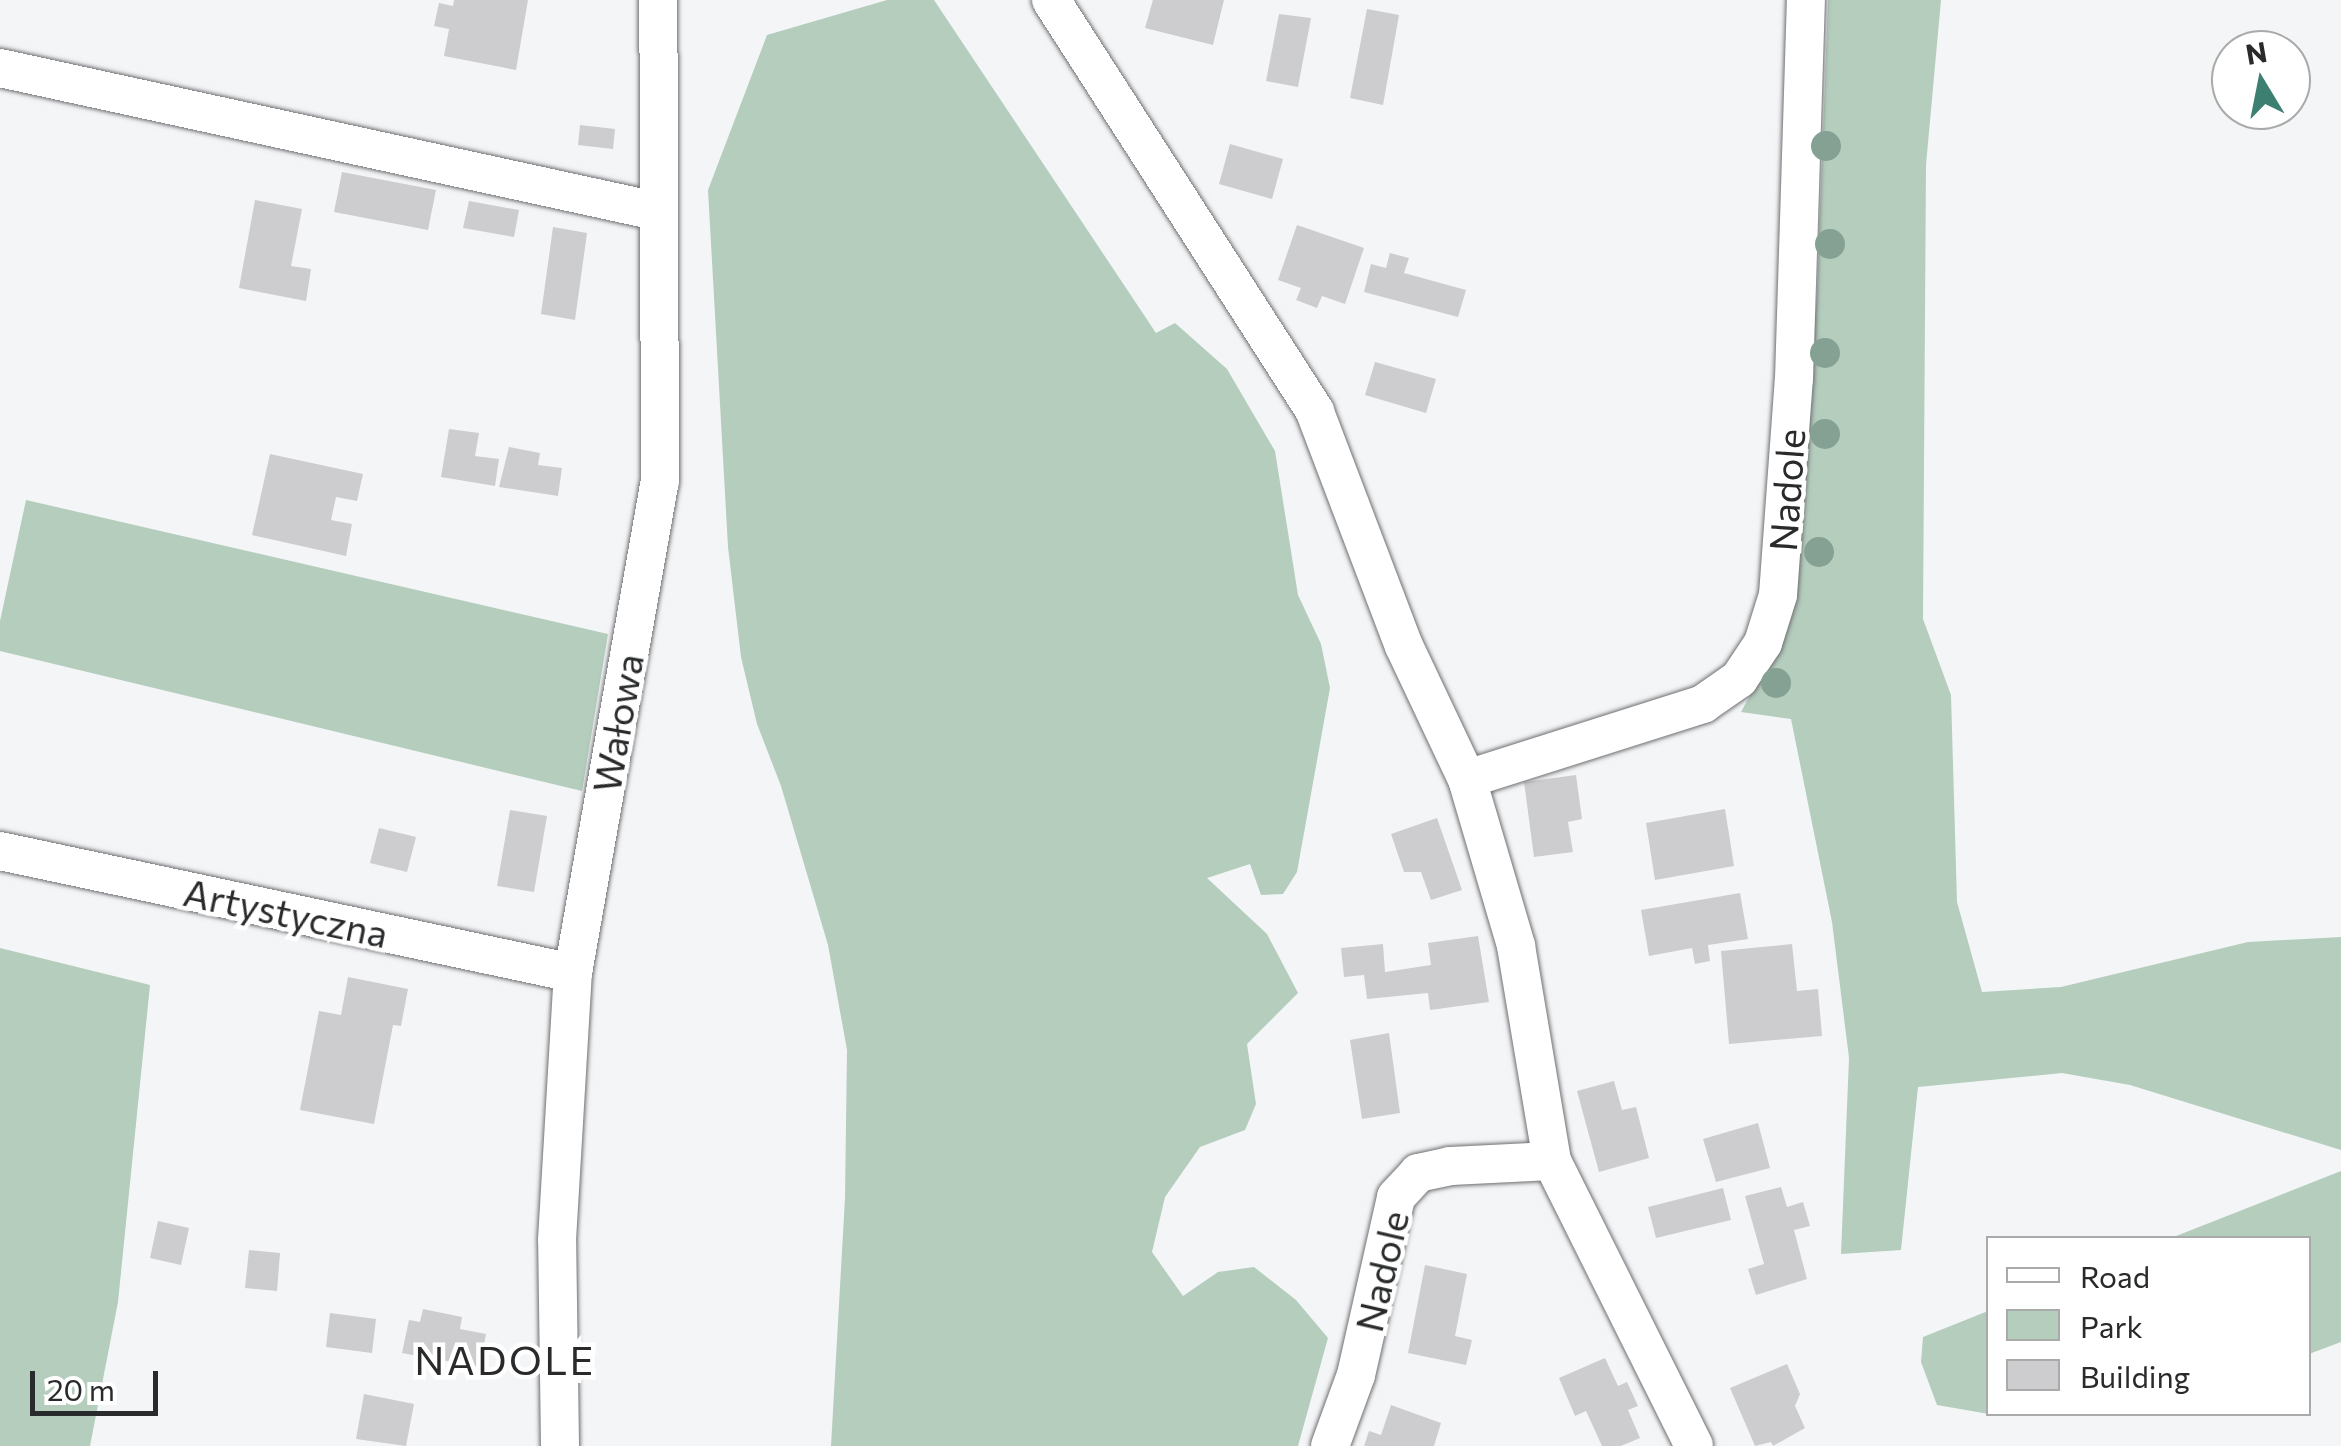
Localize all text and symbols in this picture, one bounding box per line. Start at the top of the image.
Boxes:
north arrow [2211,30,2311,130]
text: N [2243,34,2269,71]
street label: Nadole [1759,427,1813,553]
street label: Wałowa [582,650,652,796]
street label: Artystyczna [180,868,392,956]
street label: Nadole [1345,1206,1417,1336]
legend [1986,1236,2311,1416]
text: Road [2080,1257,2150,1294]
text: Park [2080,1307,2143,1344]
district label: NADOLE [414,1335,596,1383]
scale bar [35,1351,162,1413]
text: Building [2080,1357,2190,1394]
text: 20 m [47,1370,115,1407]

